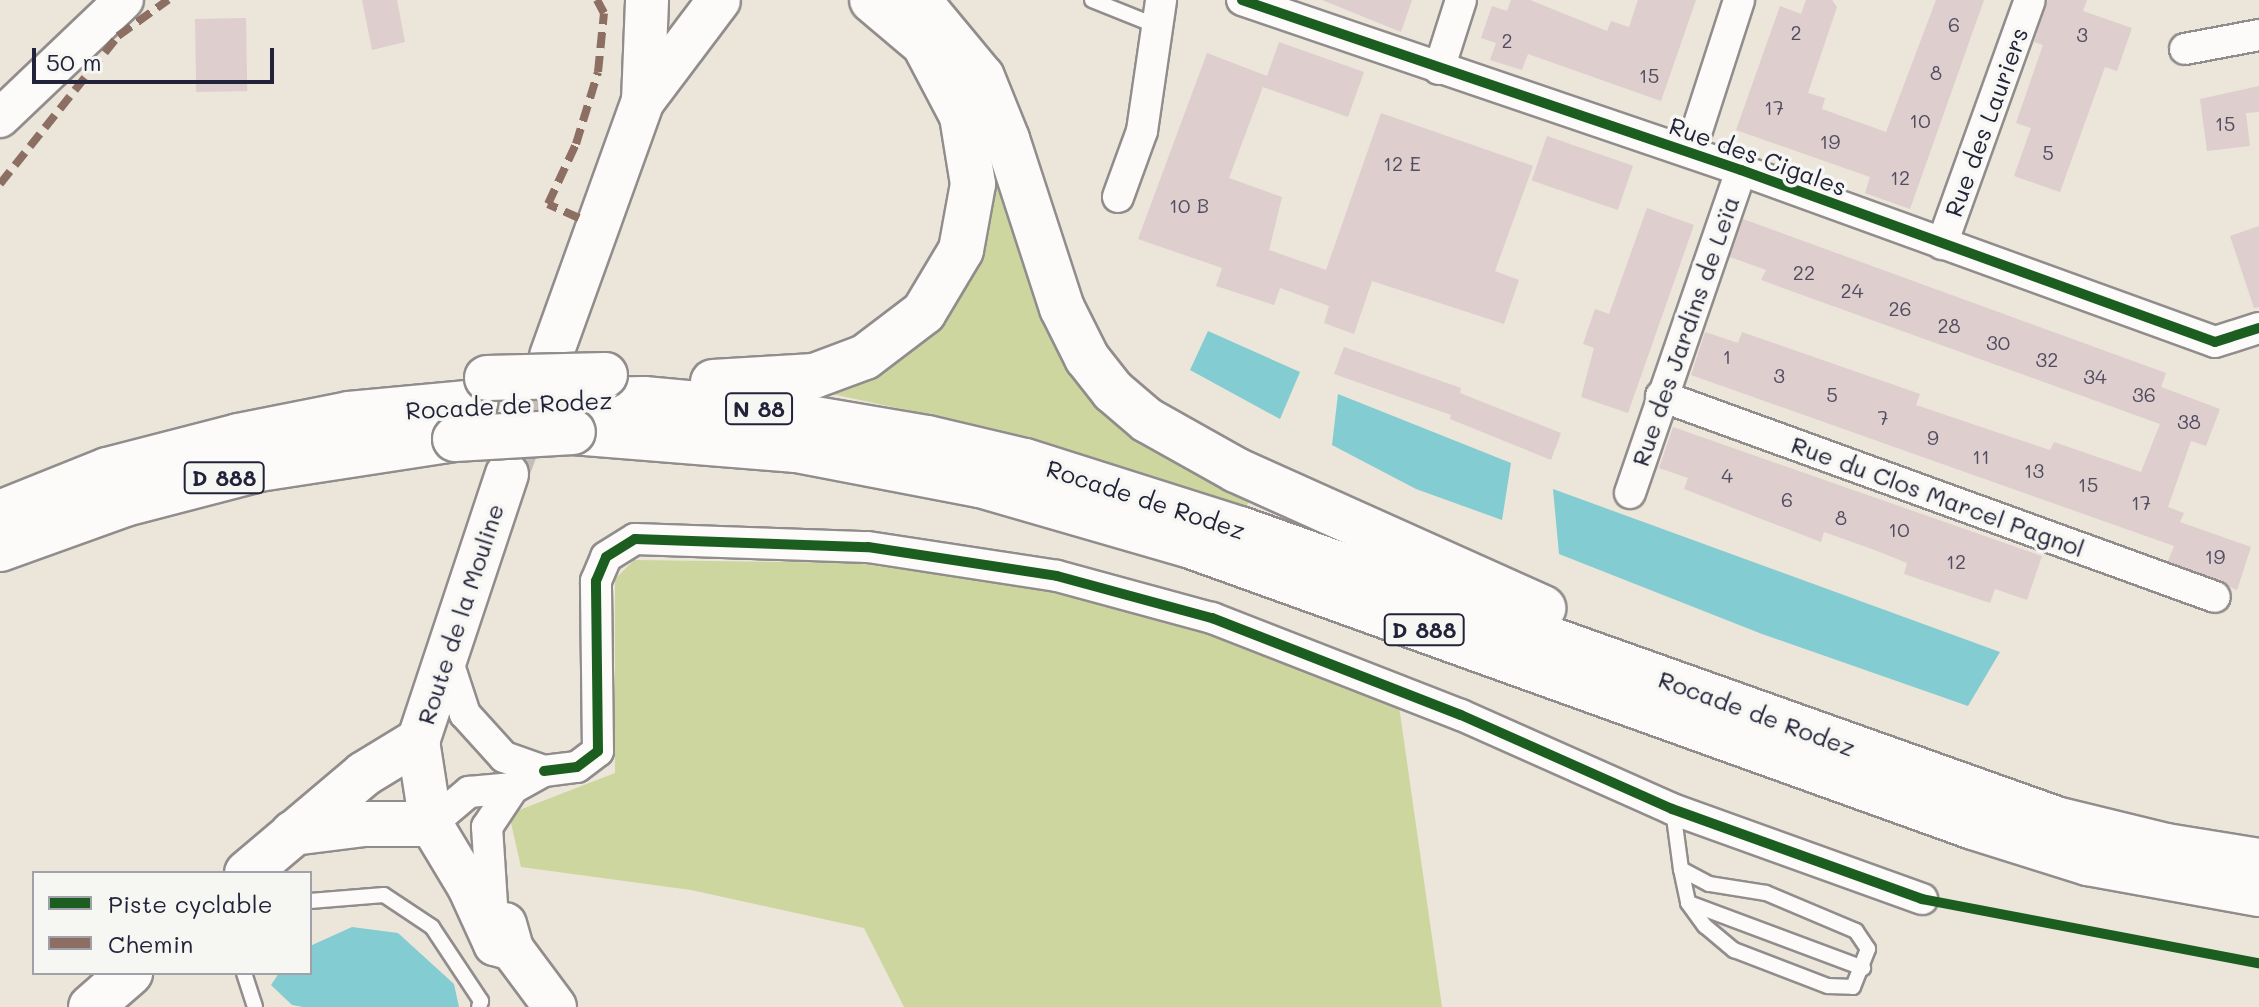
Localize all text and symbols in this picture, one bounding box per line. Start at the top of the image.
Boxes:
house number: 6 [1948,12,1960,36]
house number: 2 [1790,20,1802,44]
house number: 3 [2076,22,2088,46]
street label: Rue des Lauriers [1938,24,2034,220]
house number: 2 [1501,28,1513,52]
scale bar [36,32,278,82]
text: 50 m [46,46,102,77]
house number: 8 [1930,60,1942,84]
house number: 15 [1639,63,1659,87]
house number: 17 [1764,95,1784,119]
house number: 10 [1909,108,1931,132]
street label: Rue des Cigales [1666,111,1850,201]
house number: 15 [2215,111,2235,135]
house number: 19 [1820,129,1840,153]
house number: 5 [2042,140,2054,164]
house number: 12 E [1383,151,1421,175]
house number: 12 [1890,165,1910,189]
street label: Rue des Jardins de Leïa [1625,192,1745,470]
house number: 10 B [1169,193,1209,217]
house number: 22 [1793,260,1815,284]
house number: 24 [1841,278,1863,302]
house number: 26 [1888,296,1912,320]
house number: 28 [1937,313,1961,337]
house number: 30 [1986,330,2010,354]
house number: 1 [1723,344,1731,368]
house number: 32 [2036,347,2058,371]
house number: 3 [1773,363,1785,387]
house number: 34 [2083,364,2107,388]
house number: 5 [1826,382,1838,406]
house number: 36 [2132,382,2156,406]
street label: Rocade de Rodez [405,385,613,425]
road number: N 88 [725,391,793,427]
house number: 7 [1877,405,1889,429]
house number: 38 [2177,409,2201,433]
house number: 9 [1927,425,1939,449]
street label: Rue du Clos Marcel Pagnol [1788,430,2088,562]
house number: 11 [1972,444,1990,468]
street label: Rocade de Rodez [1043,453,1249,545]
house number: 13 [2024,458,2044,482]
road number: D 888 [182,460,266,496]
house number: 4 [1721,463,1733,487]
house number: 15 [2078,472,2098,496]
house number: 6 [1781,487,1793,511]
house number: 17 [2131,490,2151,514]
street label: Route de la Mouline [411,500,509,728]
house number: 8 [1835,505,1847,529]
house number: 10 [1888,517,1910,541]
house number: 19 [2205,544,2225,568]
house number: 12 [1946,549,1966,573]
road number: D 888 [1382,612,1466,648]
street label: Rocade de Rodez [1655,664,1859,762]
legend [32,871,312,975]
text: Piste cyclable [108,888,273,919]
text: Chemin [108,928,193,959]

